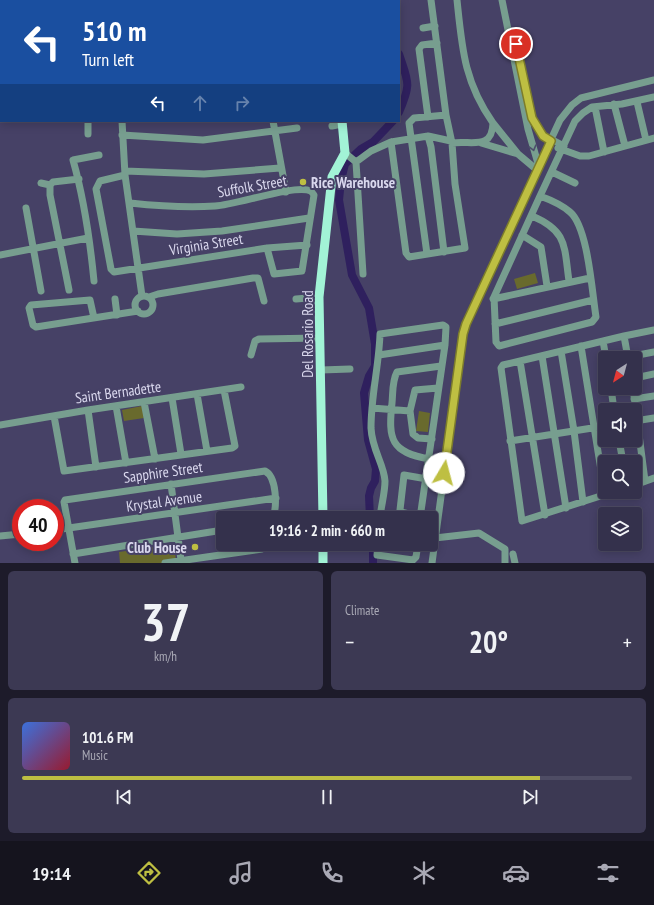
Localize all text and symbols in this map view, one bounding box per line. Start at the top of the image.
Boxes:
text: 510 m [82,12,146,49]
icon: left [16,16,68,68]
pin [499,27,533,61]
icon: arrive [505,33,527,55]
text: Turn left [82,48,134,71]
icon: left [147,92,169,114]
icon: ahead [189,92,211,114]
icon: right [231,92,253,114]
one-way arrow [528,144,537,151]
street label: Suffolk Street [216,171,288,201]
place label: Rice Warehouse [311,173,395,192]
marker: Rice Warehouse [298,177,308,187]
street label: Virginia Street [167,229,244,259]
street label: Del Rosario Road [298,290,317,378]
north arrow [598,351,642,395]
map controls [598,351,642,551]
street label: Saint Bernadette [74,377,162,407]
button: sound [598,403,642,447]
position arrow [423,452,465,494]
button: search [598,455,642,499]
street label: Sapphire Street [122,457,204,487]
street label: Krystal Avenue [125,486,203,516]
speed limit sign: 40 [12,499,64,551]
button: layers [598,507,642,551]
text: 19:16 · 2 min · 660 m [269,521,385,540]
place label: Club House [127,538,187,557]
marker: Club House [190,542,200,552]
text: 37 [141,588,190,655]
text: Climate [345,602,379,619]
text: 20° [469,622,508,661]
text: − [345,628,354,656]
text: + [623,628,632,656]
text: km/h [154,648,177,665]
text: 101.6 FM [82,728,133,747]
text: Music [82,747,108,764]
icon: previous [113,786,135,808]
icon: pause [316,786,338,808]
icon: next [519,786,541,808]
icon: directions [135,859,163,887]
icon: music [227,859,255,887]
icon: phone [318,859,346,887]
icon: climate [410,859,438,887]
icon: car [502,859,530,887]
icon: filters [594,859,622,887]
text: 19:14 [32,862,71,885]

